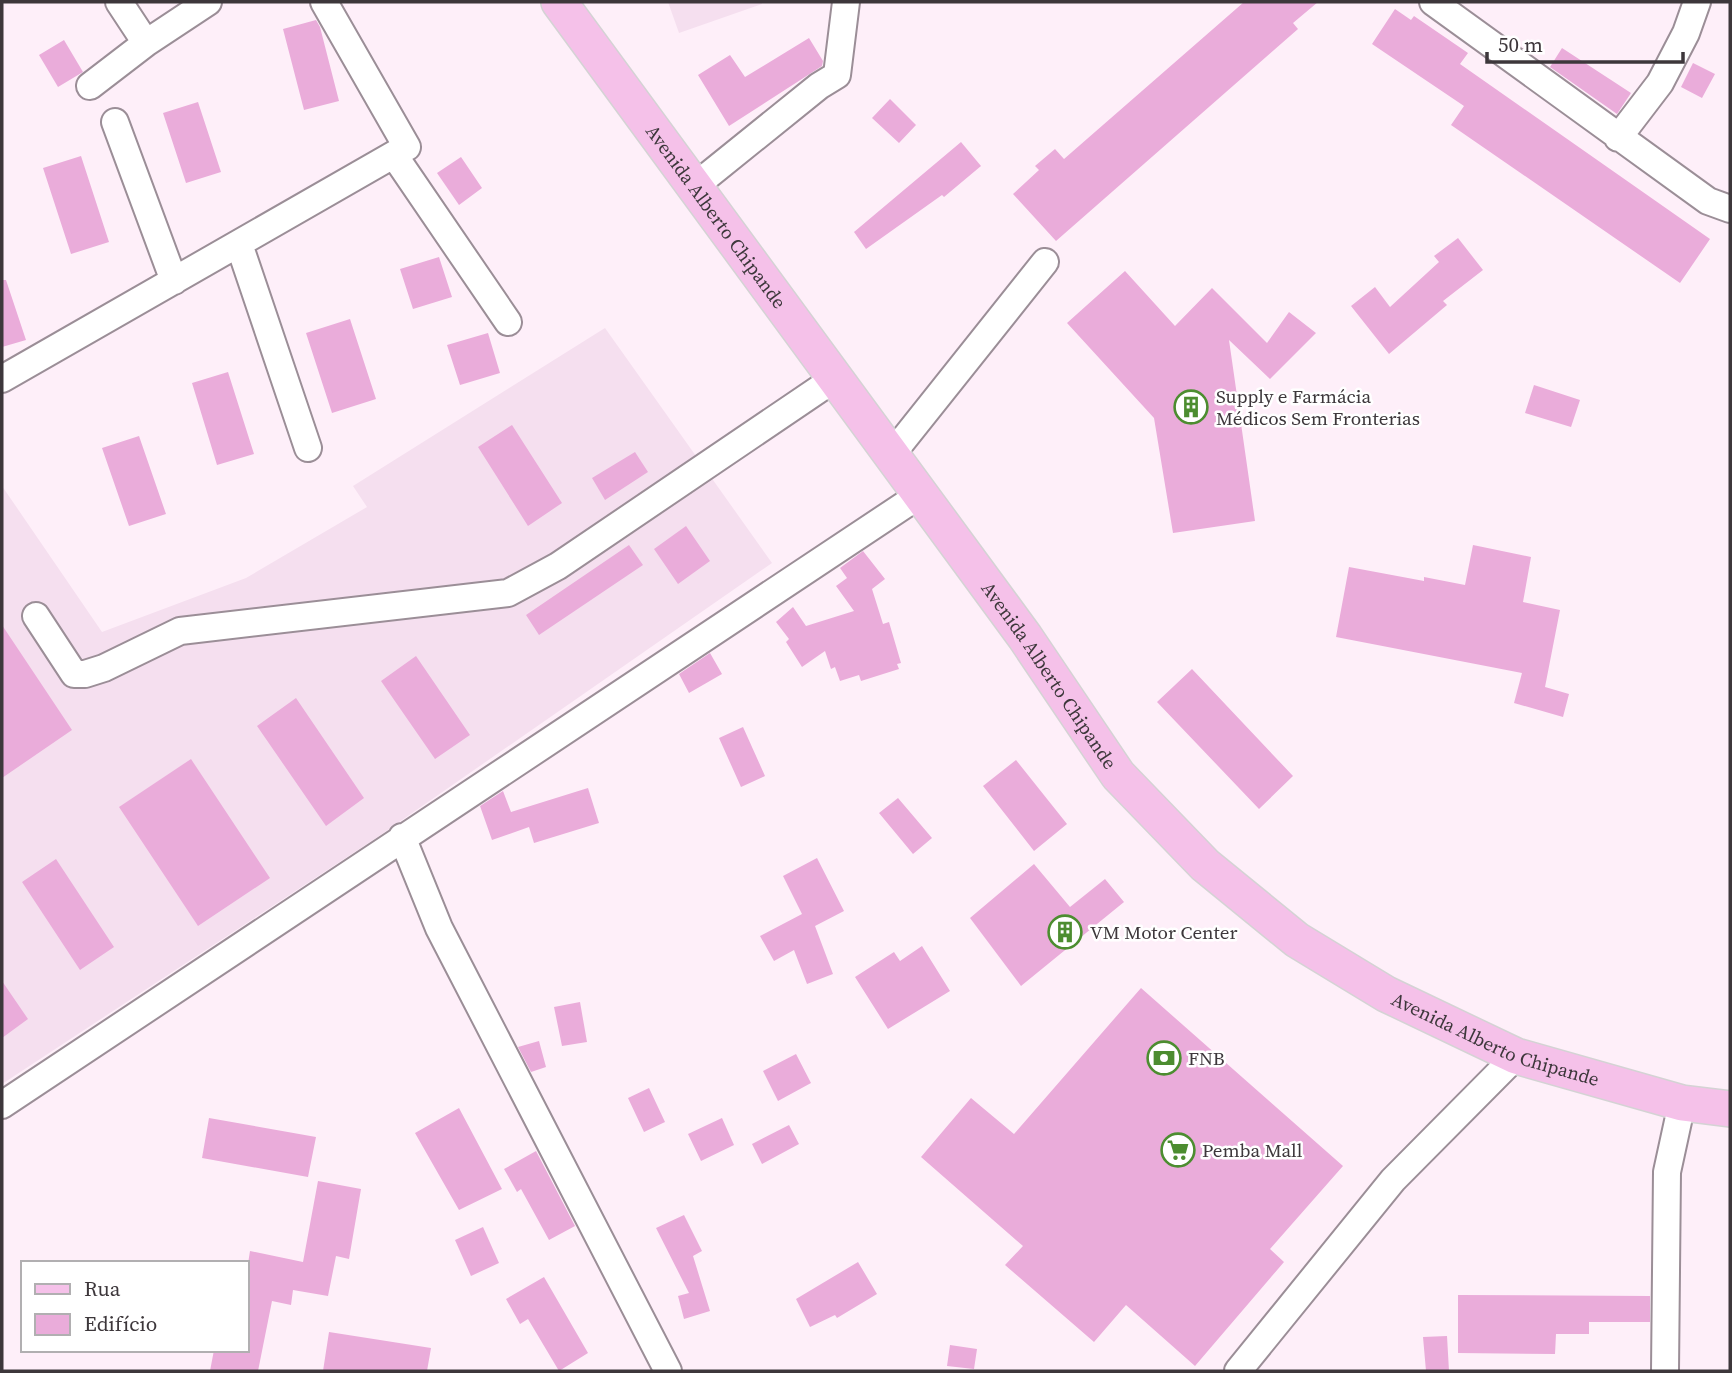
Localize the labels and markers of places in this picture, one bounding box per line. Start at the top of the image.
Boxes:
place label: Supply e Farmácia Médicos Sem Fronterias [1216,383,1420,431]
building icon: Supply e Farmácia Médicos Sem Fronterias [1172,388,1210,426]
building icon: VM Motor Center [1046,913,1084,951]
place label: VM Motor Center [1090,919,1237,945]
bank icon: FNB [1145,1039,1183,1077]
place label: FNB [1188,1045,1225,1071]
supermarket icon: Pemba Mall [1159,1131,1197,1169]
place label: Pemba Mall [1202,1137,1303,1163]

